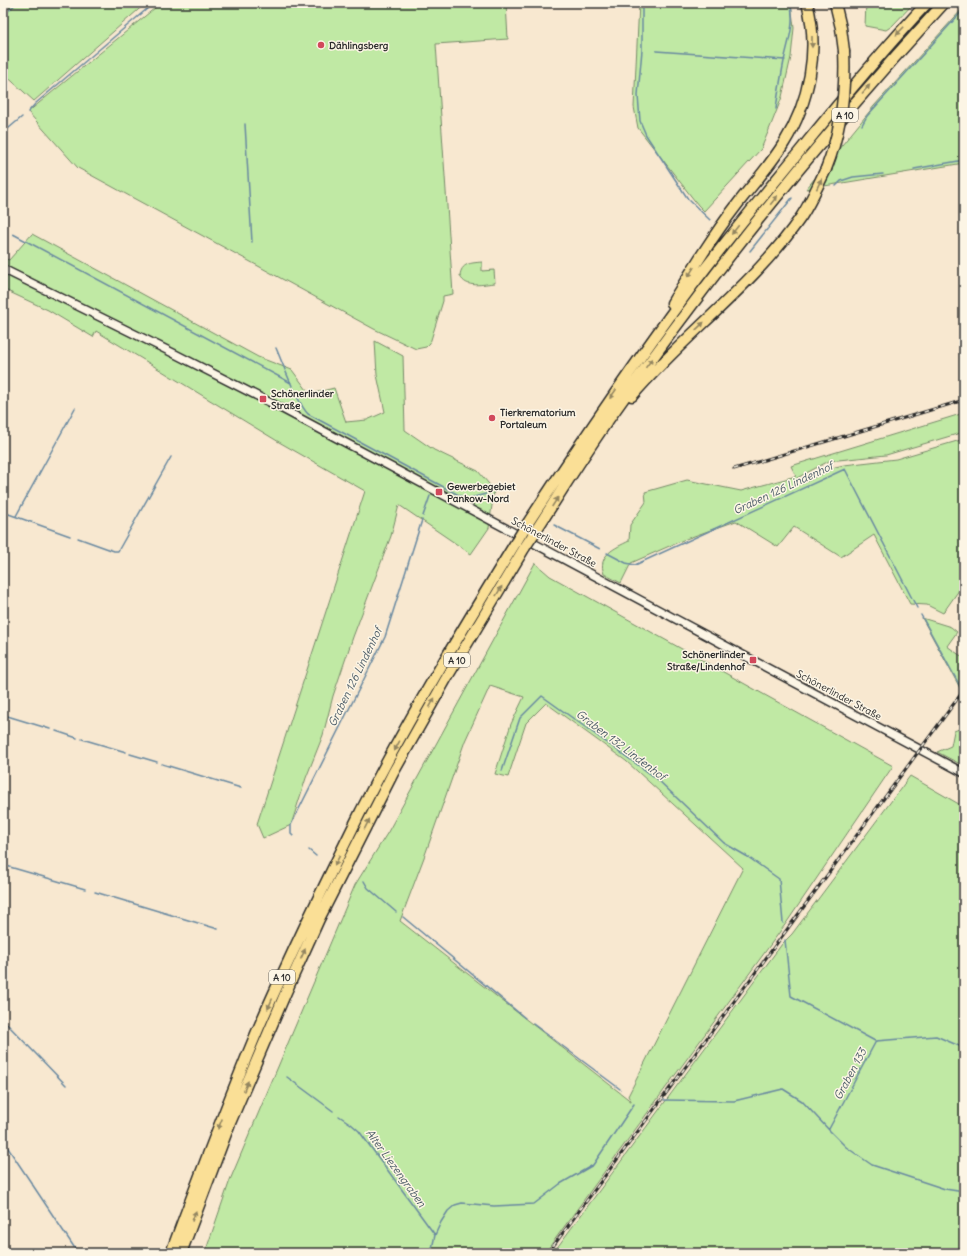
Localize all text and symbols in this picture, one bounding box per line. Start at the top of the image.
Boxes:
one-way arrow [896,26,905,36]
one-way arrow [809,36,815,49]
place label: Dählingsberg [329,39,389,52]
marker: Dählingsberg [316,40,326,50]
one-way arrow [862,84,871,95]
road number: A 10 [832,108,858,122]
one-way arrow [816,179,822,190]
one-way arrow [770,195,778,205]
one-way arrow [731,224,740,235]
one-way arrow [688,266,695,278]
one-way arrow [695,322,705,331]
one-way arrow [645,357,654,368]
place label: Schönerlinder Straße [271,387,335,412]
one-way arrow [610,389,617,400]
marker: Schönerlinder Straße [258,394,268,404]
place label: Tierkrematorium Portaleum [500,406,576,431]
marker: Tierkrematorium Portaleum [487,413,497,423]
water label: Graben 126 Lindenhof [731,458,837,517]
place label: Gewerbegebiet Pankow-Nord [447,480,516,505]
marker: Gewerbegebiet Pankow-Nord [434,487,444,497]
one-way arrow [551,496,558,508]
street label: Schönerlinder Straße [509,514,599,570]
one-way arrow [495,586,503,596]
water label: Graben 126 Lindenhof [325,623,386,729]
place label: Schönerlinder Straße/Lindenhof [667,648,746,673]
road number: A 10 [444,653,470,667]
marker: Schönerlinder Straße/Lindenhof [748,655,758,665]
street label: Schönerlinder Straße [794,667,884,723]
one-way arrow [429,697,436,709]
water label: Graben 132 Lindenhof [573,707,670,785]
one-way arrow [393,740,400,751]
one-way arrow [364,819,370,830]
one-way arrow [334,855,340,867]
one-way arrow [301,947,307,959]
road number: A 10 [269,970,295,984]
one-way arrow [267,998,273,1010]
water label: Graben 133 [831,1044,870,1102]
one-way arrow [243,1080,249,1091]
one-way arrow [216,1119,222,1131]
water label: Alter Liezengraben [363,1126,429,1210]
one-way arrow [192,1210,198,1222]

